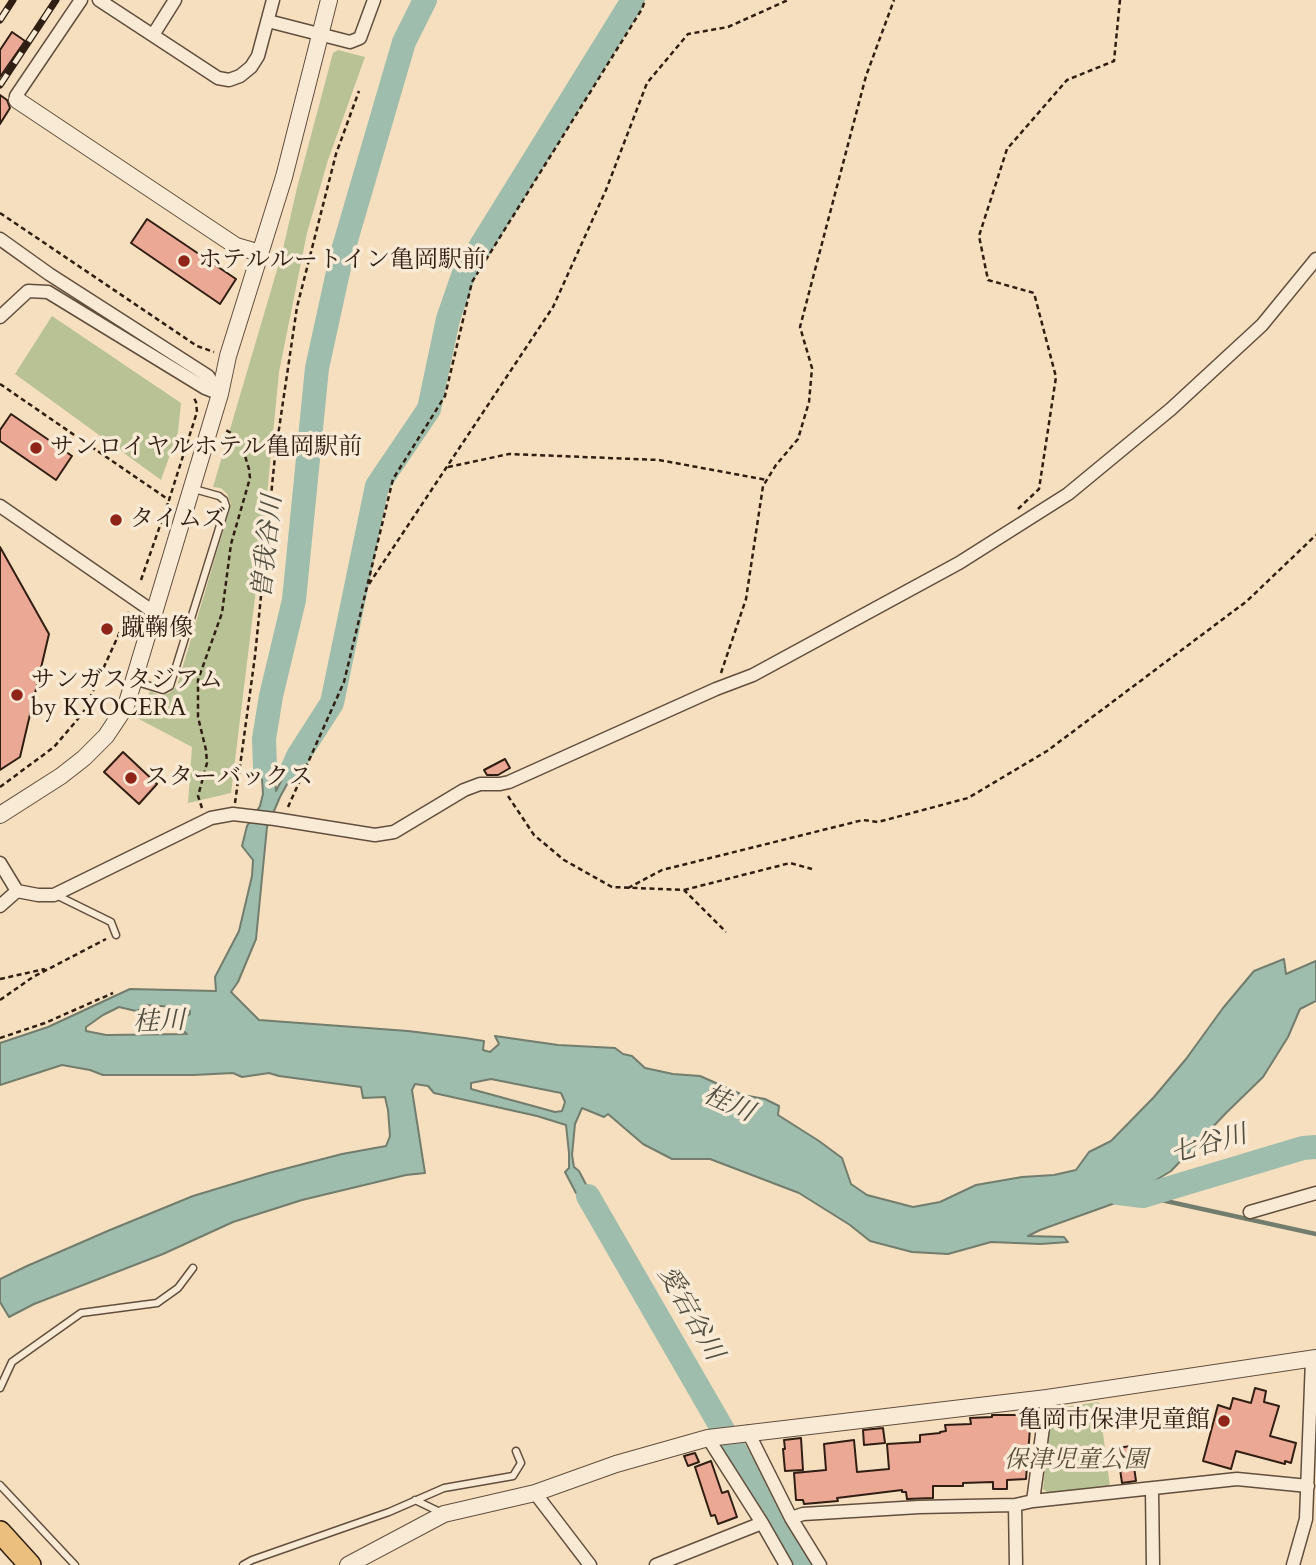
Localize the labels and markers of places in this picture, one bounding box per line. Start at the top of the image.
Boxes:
place label: ホテルルートイン亀岡駅前 [198,247,486,275]
marker: ホテルルートイン亀岡駅前 [176,253,192,269]
place label: サンロイヤルホテル亀岡駅前 [50,434,362,462]
marker: サンロイヤルホテル亀岡駅前 [28,440,44,456]
place label: タイムズ [130,506,226,534]
marker: タイムズ [108,512,124,528]
place label: 蹴鞠像 [121,615,193,643]
marker: 蹴鞠像 [99,621,115,637]
place label: サンガスタジアム by KYOCERA [31,667,223,723]
marker: サンガスタジアム by KYOCERA [9,687,25,703]
place label: スターバックス [145,764,313,792]
marker: スターバックス [123,770,139,786]
place label: 亀岡市保津児童館 [1018,1407,1210,1435]
marker: 亀岡市保津児童館 [1216,1413,1232,1429]

